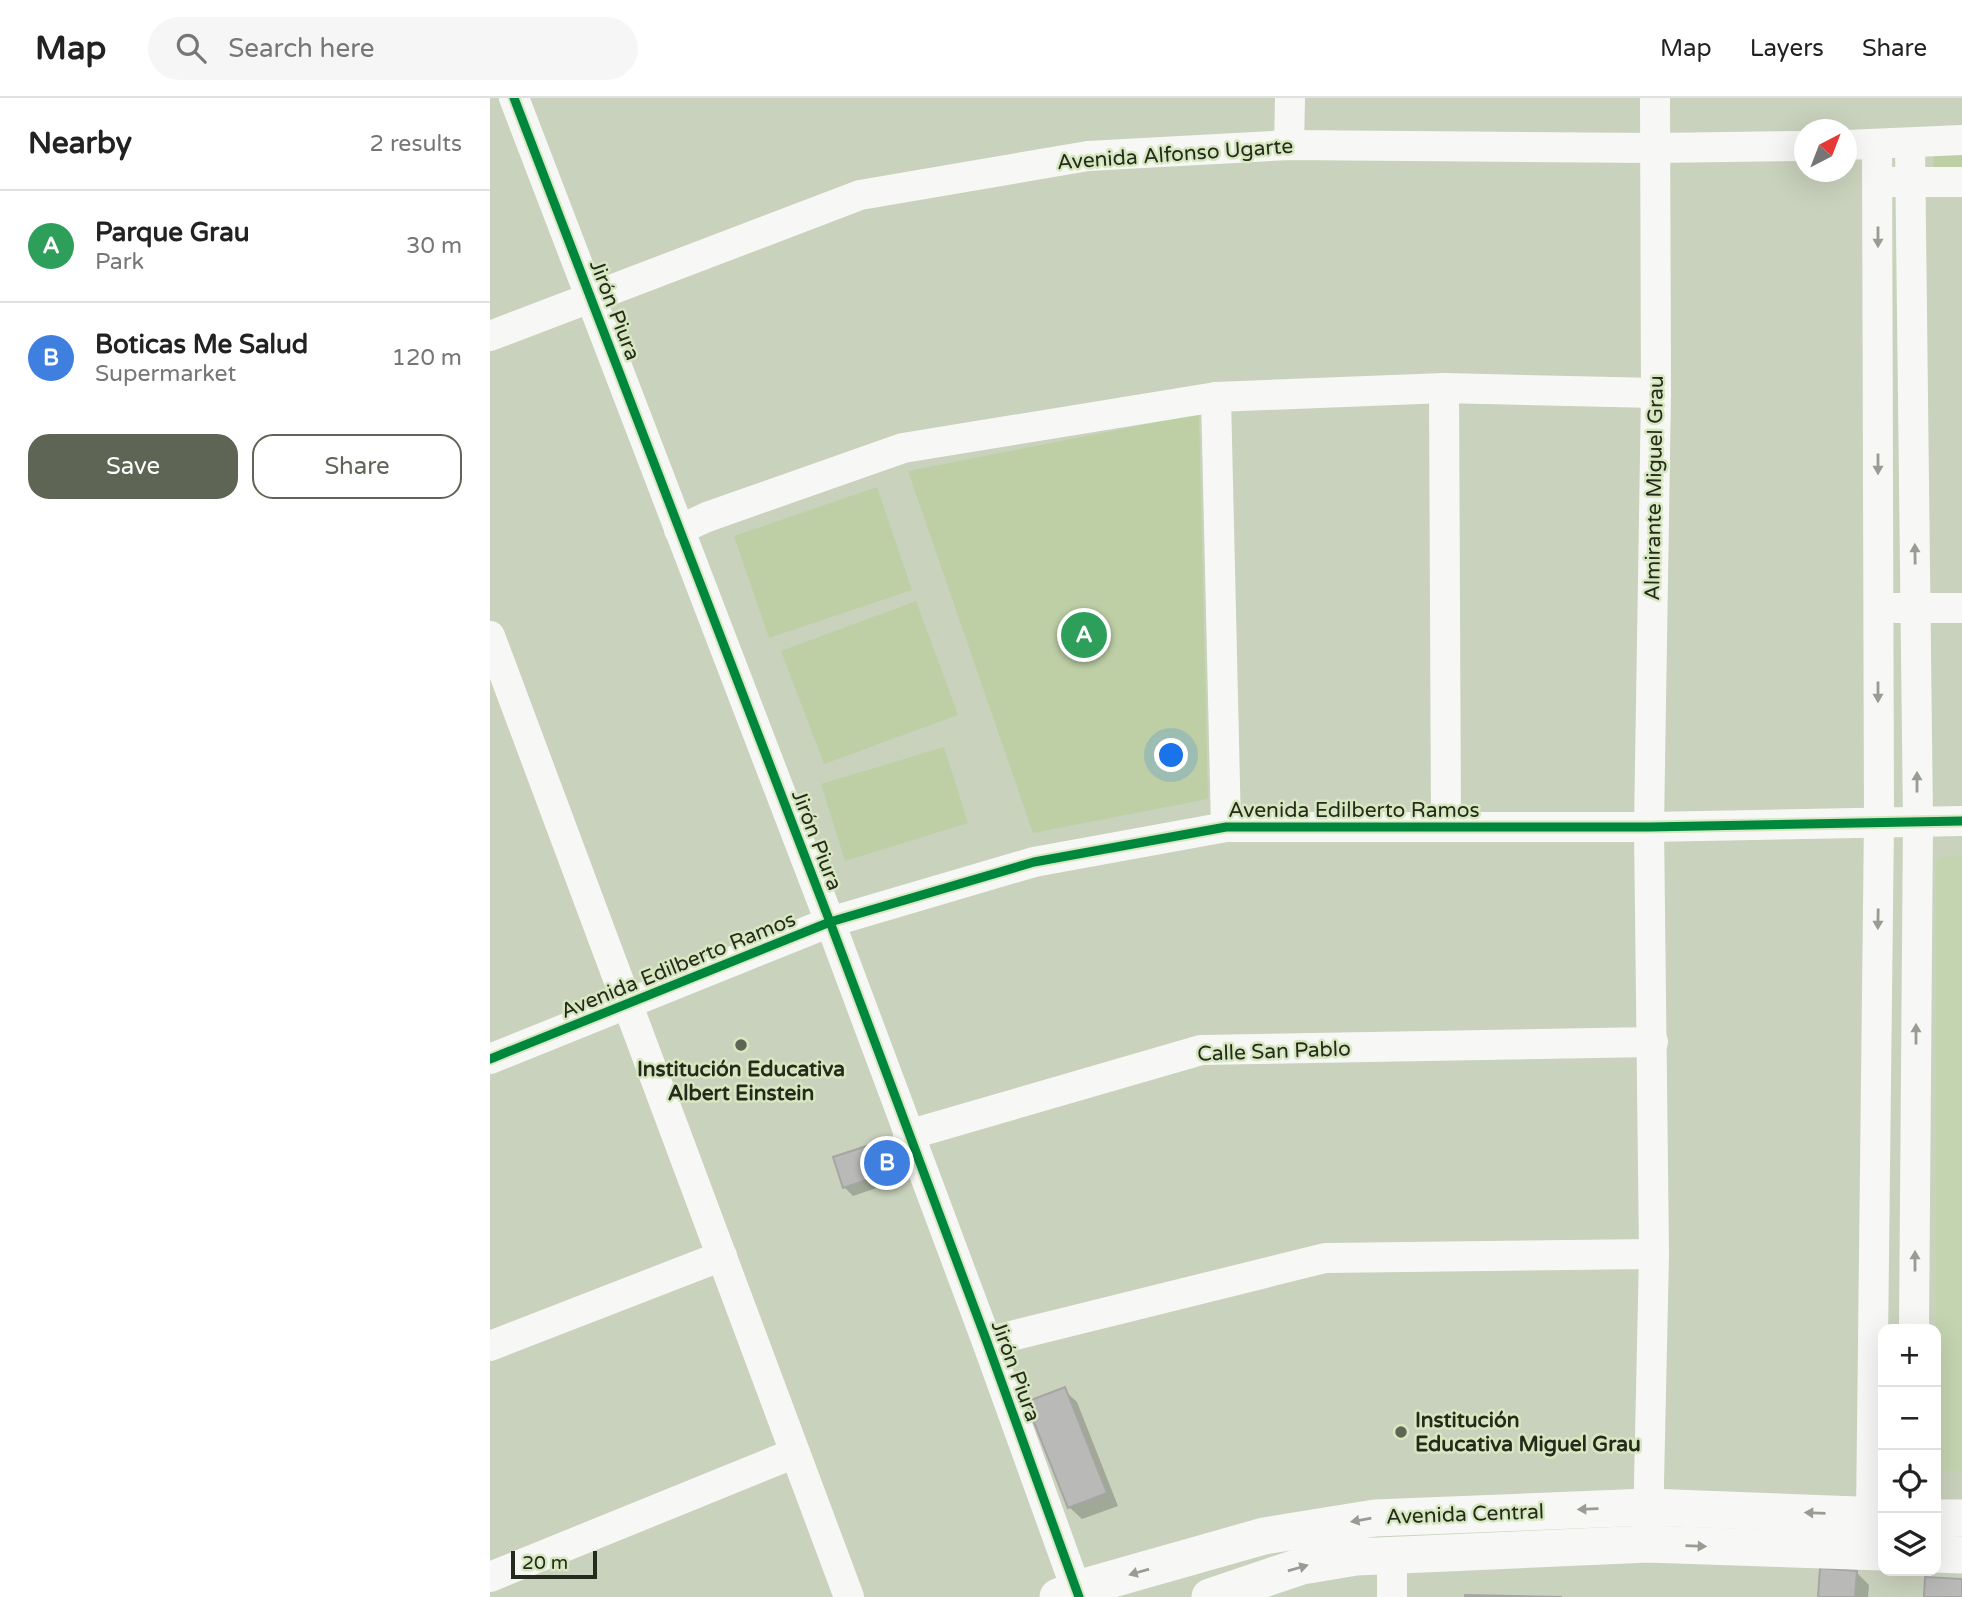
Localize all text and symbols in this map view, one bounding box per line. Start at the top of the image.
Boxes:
search box [148,17,638,80]
text: Map [35,29,106,68]
icon: search [172,29,210,67]
text: Search here [228,33,374,64]
text: Map [1660,34,1712,63]
text: Layers [1750,34,1824,63]
text: Share [1862,34,1927,63]
north arrow [1794,119,1857,182]
text: Nearby [28,125,132,162]
text: 2 results [369,130,462,158]
street label: Avenida Alfonso Ugarte [1056,134,1294,175]
text: Parque Grau [95,217,250,248]
one-way arrow [1872,226,1884,248]
text: A [42,232,60,260]
text: 30 m [406,232,462,260]
text: Park [95,248,144,276]
street label: Jirón Piura [584,256,645,364]
text: Boticas Me Salud [95,329,308,360]
text: B [43,344,59,372]
text: 120 m [392,344,462,372]
text: Supermarket [95,360,236,388]
street label: Almirante Miguel Grau [1640,375,1669,601]
button: Save [28,434,238,499]
button: Share [252,434,462,499]
one-way arrow [1872,454,1884,476]
one-way arrow [1909,543,1921,565]
pin: A [1061,609,1107,661]
one-way arrow [1872,681,1884,703]
your location [1154,738,1188,772]
one-way arrow [1911,770,1923,792]
street label: Jirón Piura [786,786,847,894]
street label: Avenida Edilberto Ramos [1228,798,1480,823]
street label: Avenida Edilberto Ramos [557,907,799,1024]
one-way arrow [1872,909,1884,931]
one-way arrow [1910,1022,1922,1044]
street label: Calle San Pablo [1197,1036,1351,1067]
marker: Institución Educativa Albert Einstein [733,1037,749,1053]
place label: Institución Educativa Albert Einstein [637,1057,845,1106]
pin: B [864,1137,910,1189]
one-way arrow [1909,1250,1921,1272]
street label: Jirón Piura [986,1317,1045,1425]
map controls [1878,1324,1941,1576]
button: + [1878,1324,1941,1387]
button: − [1878,1387,1941,1450]
place label: Institución Educativa Miguel Grau [1415,1408,1641,1457]
marker: Institución Educativa Miguel Grau [1393,1424,1409,1440]
button: locate [1878,1450,1941,1513]
street label: Avenida Central [1386,1499,1544,1530]
one-way arrow [1576,1504,1598,1515]
one-way arrow [1804,1508,1826,1519]
button: layers [1878,1513,1941,1576]
one-way arrow [1350,1515,1372,1526]
one-way arrow [1685,1540,1707,1552]
scale bar [511,1548,597,1580]
text: 20 m [522,1552,568,1574]
one-way arrow [1288,1562,1309,1572]
one-way arrow [1129,1567,1150,1577]

